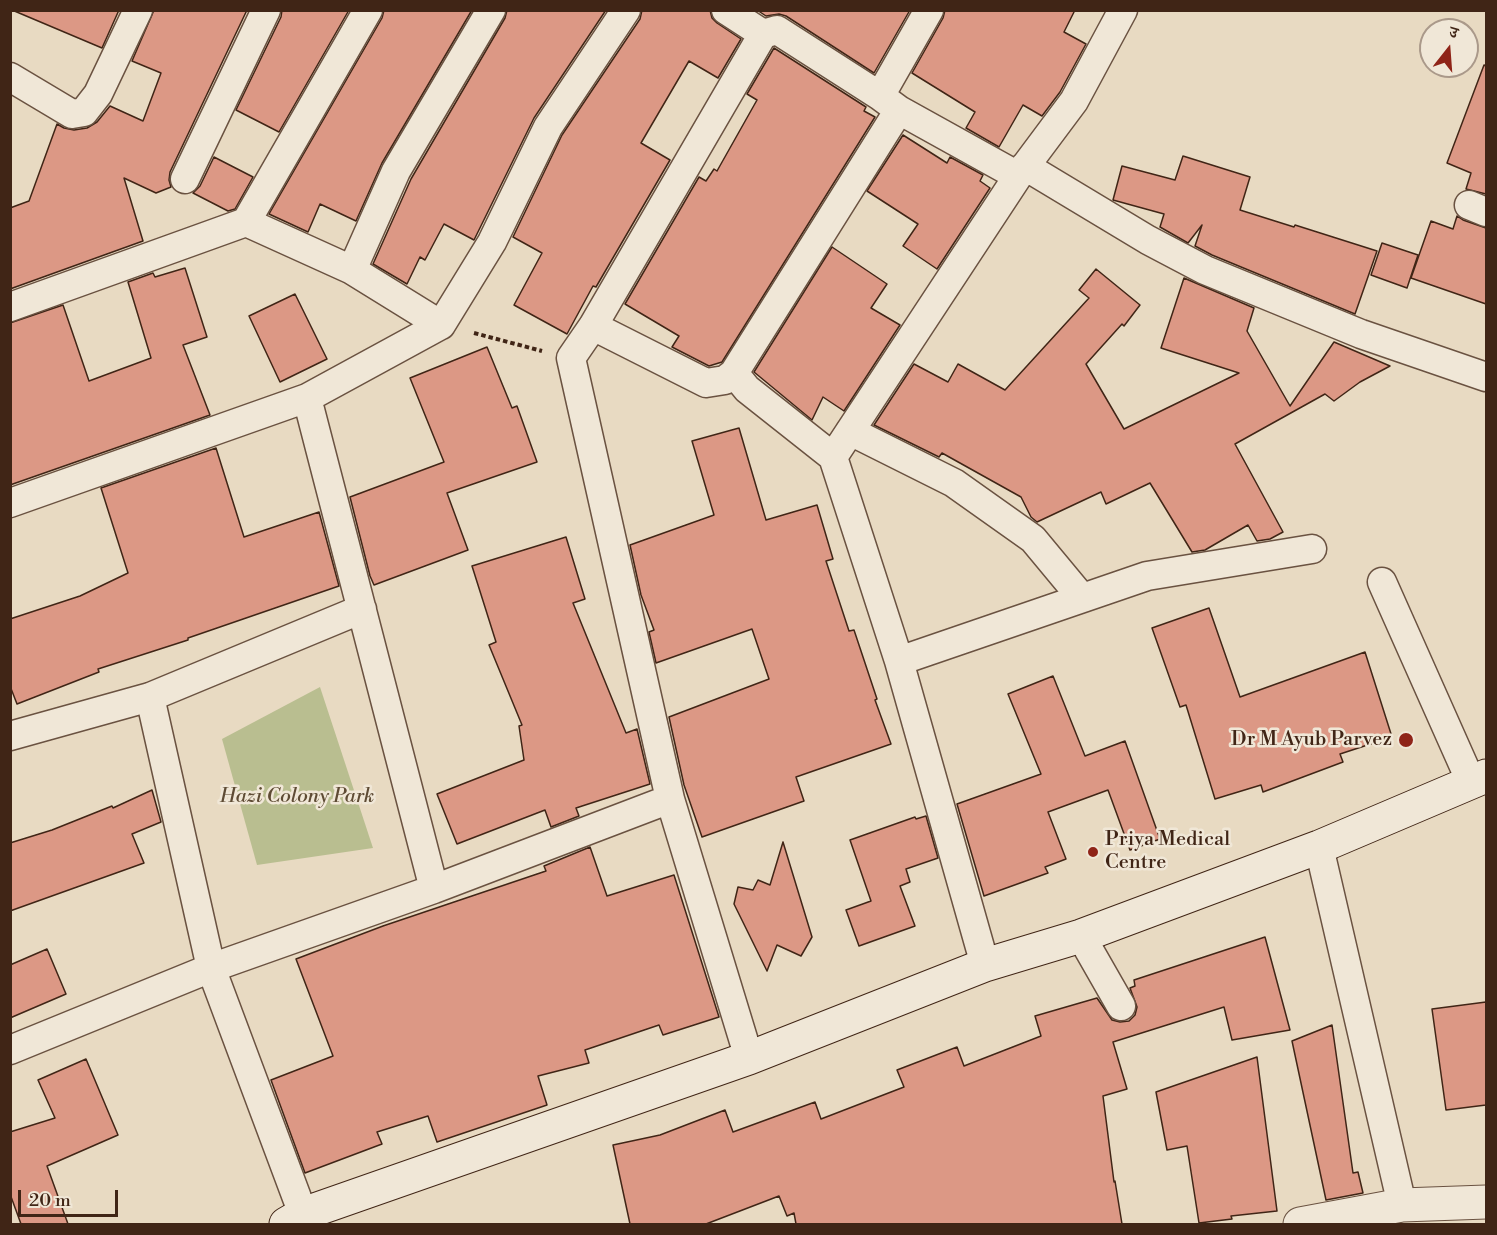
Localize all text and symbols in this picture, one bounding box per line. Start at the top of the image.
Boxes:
north arrow [1419,18,1479,78]
text: उ [1447,22,1461,43]
place label: Dr M Ayub Parvez [1231,728,1392,752]
marker: Dr M Ayub Parvez [1397,731,1415,749]
park label: Hazi Colony Park [220,785,374,809]
place label: Priya Medical Centre [1105,828,1230,875]
marker: Priya Medical Centre [1086,845,1100,859]
scale bar [21,1178,122,1216]
text: 20 m [29,1189,71,1212]

